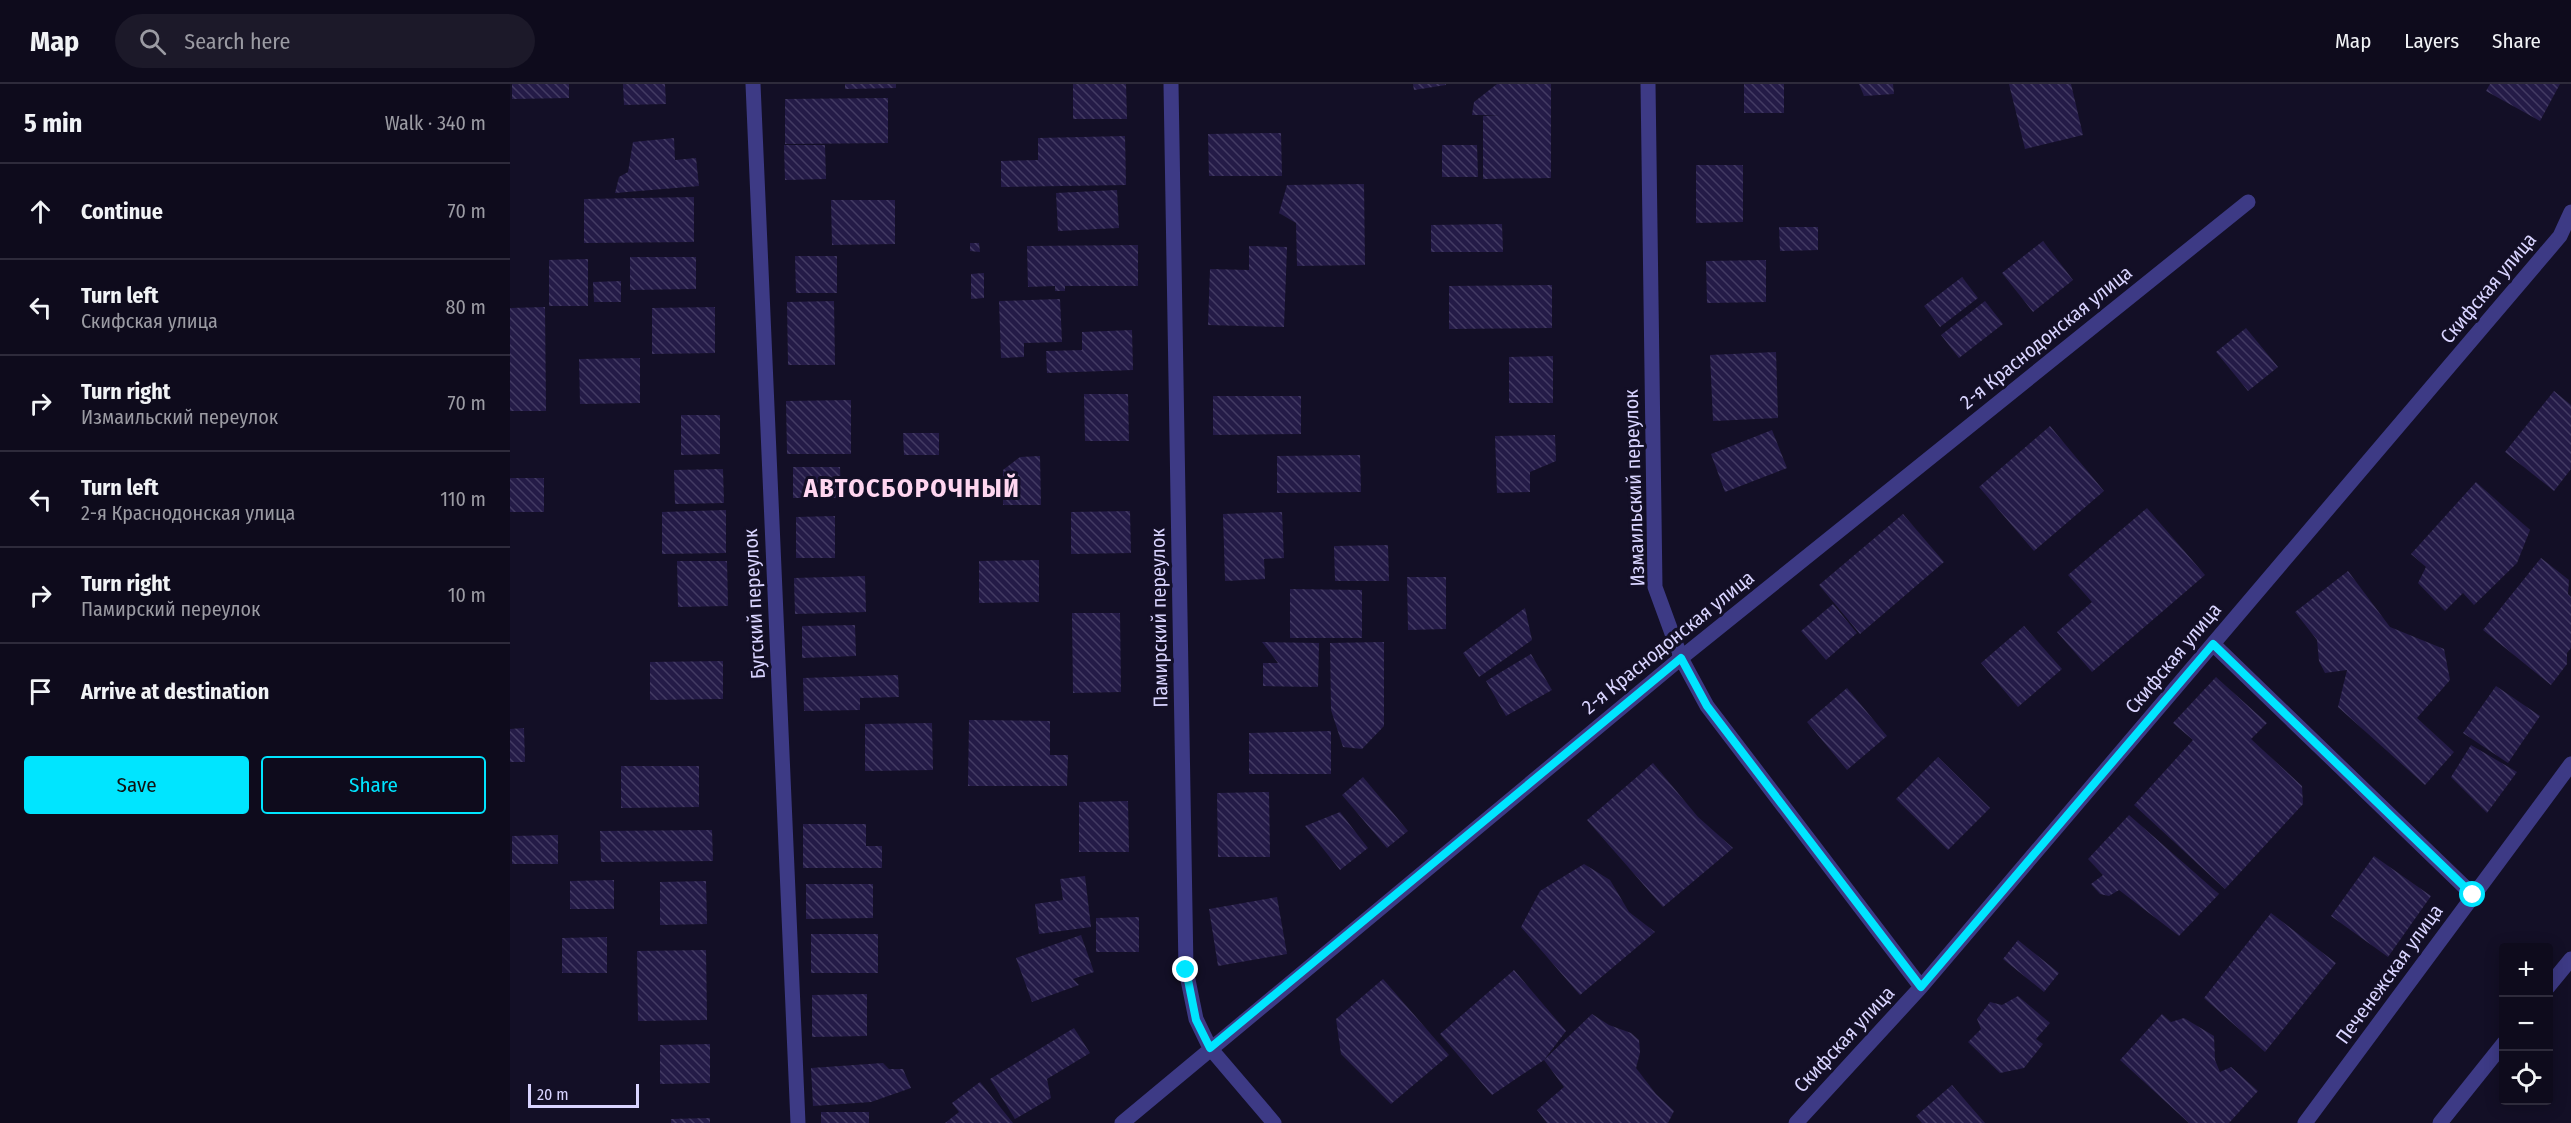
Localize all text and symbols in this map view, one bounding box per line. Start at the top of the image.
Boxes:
search box [115,14,535,68]
text: Map [30,25,79,58]
icon: search [136,25,169,58]
text: Search here [184,28,290,55]
text: Map [2335,28,2371,54]
text: Layers [2404,28,2459,54]
text: Share [2492,28,2541,54]
text: 5 min [24,108,82,139]
text: Walk · 340 m [385,111,486,135]
icon: ahead [24,195,57,228]
text: Continue [81,198,163,225]
text: 70 m [448,199,486,223]
street label: Скифская улица [2435,228,2541,348]
street label: 2-я Краснодонская улица [1955,260,2137,414]
text: Turn left [81,282,159,309]
icon: left [24,291,57,324]
text: 80 m [446,295,486,319]
text: Скифская улица [81,309,218,333]
text: Turn right [81,378,170,405]
icon: right [24,387,57,420]
street label: Измаильский переулок [1619,388,1649,587]
text: 70 m [448,391,486,415]
text: Измаильский переулок [81,405,278,429]
district label: АВТОСБОРОЧНЫЙ [803,473,1020,504]
text: Turn left [81,474,159,501]
icon: left [24,483,57,516]
text: 110 m [440,487,486,511]
text: 2-я Краснодонская улица [81,501,295,525]
street label: Бугский переулок [738,528,770,680]
street label: Памирский переулок [1145,528,1173,708]
street label: 2-я Краснодонская улица [1577,565,1759,719]
text: Turn right [81,570,170,597]
icon: right [24,579,57,612]
text: 10 m [448,583,486,607]
text: Памирский переулок [81,597,260,621]
street label: Скифская улица [2120,598,2226,718]
icon: arrive [24,675,57,708]
text: Arrive at destination [81,678,269,705]
button: Save [24,756,249,814]
button: Share [261,756,486,814]
route start [2459,881,2485,907]
street label: Печенежская улица [2330,899,2448,1049]
map controls [2499,943,2553,1105]
button: + [2499,943,2553,997]
route end [1172,956,1198,982]
street label: Скифская улица [1789,981,1899,1097]
button: − [2499,997,2553,1051]
button: locate [2499,1051,2553,1105]
scale bar [528,1081,639,1108]
text: 20 m [537,1085,568,1104]

